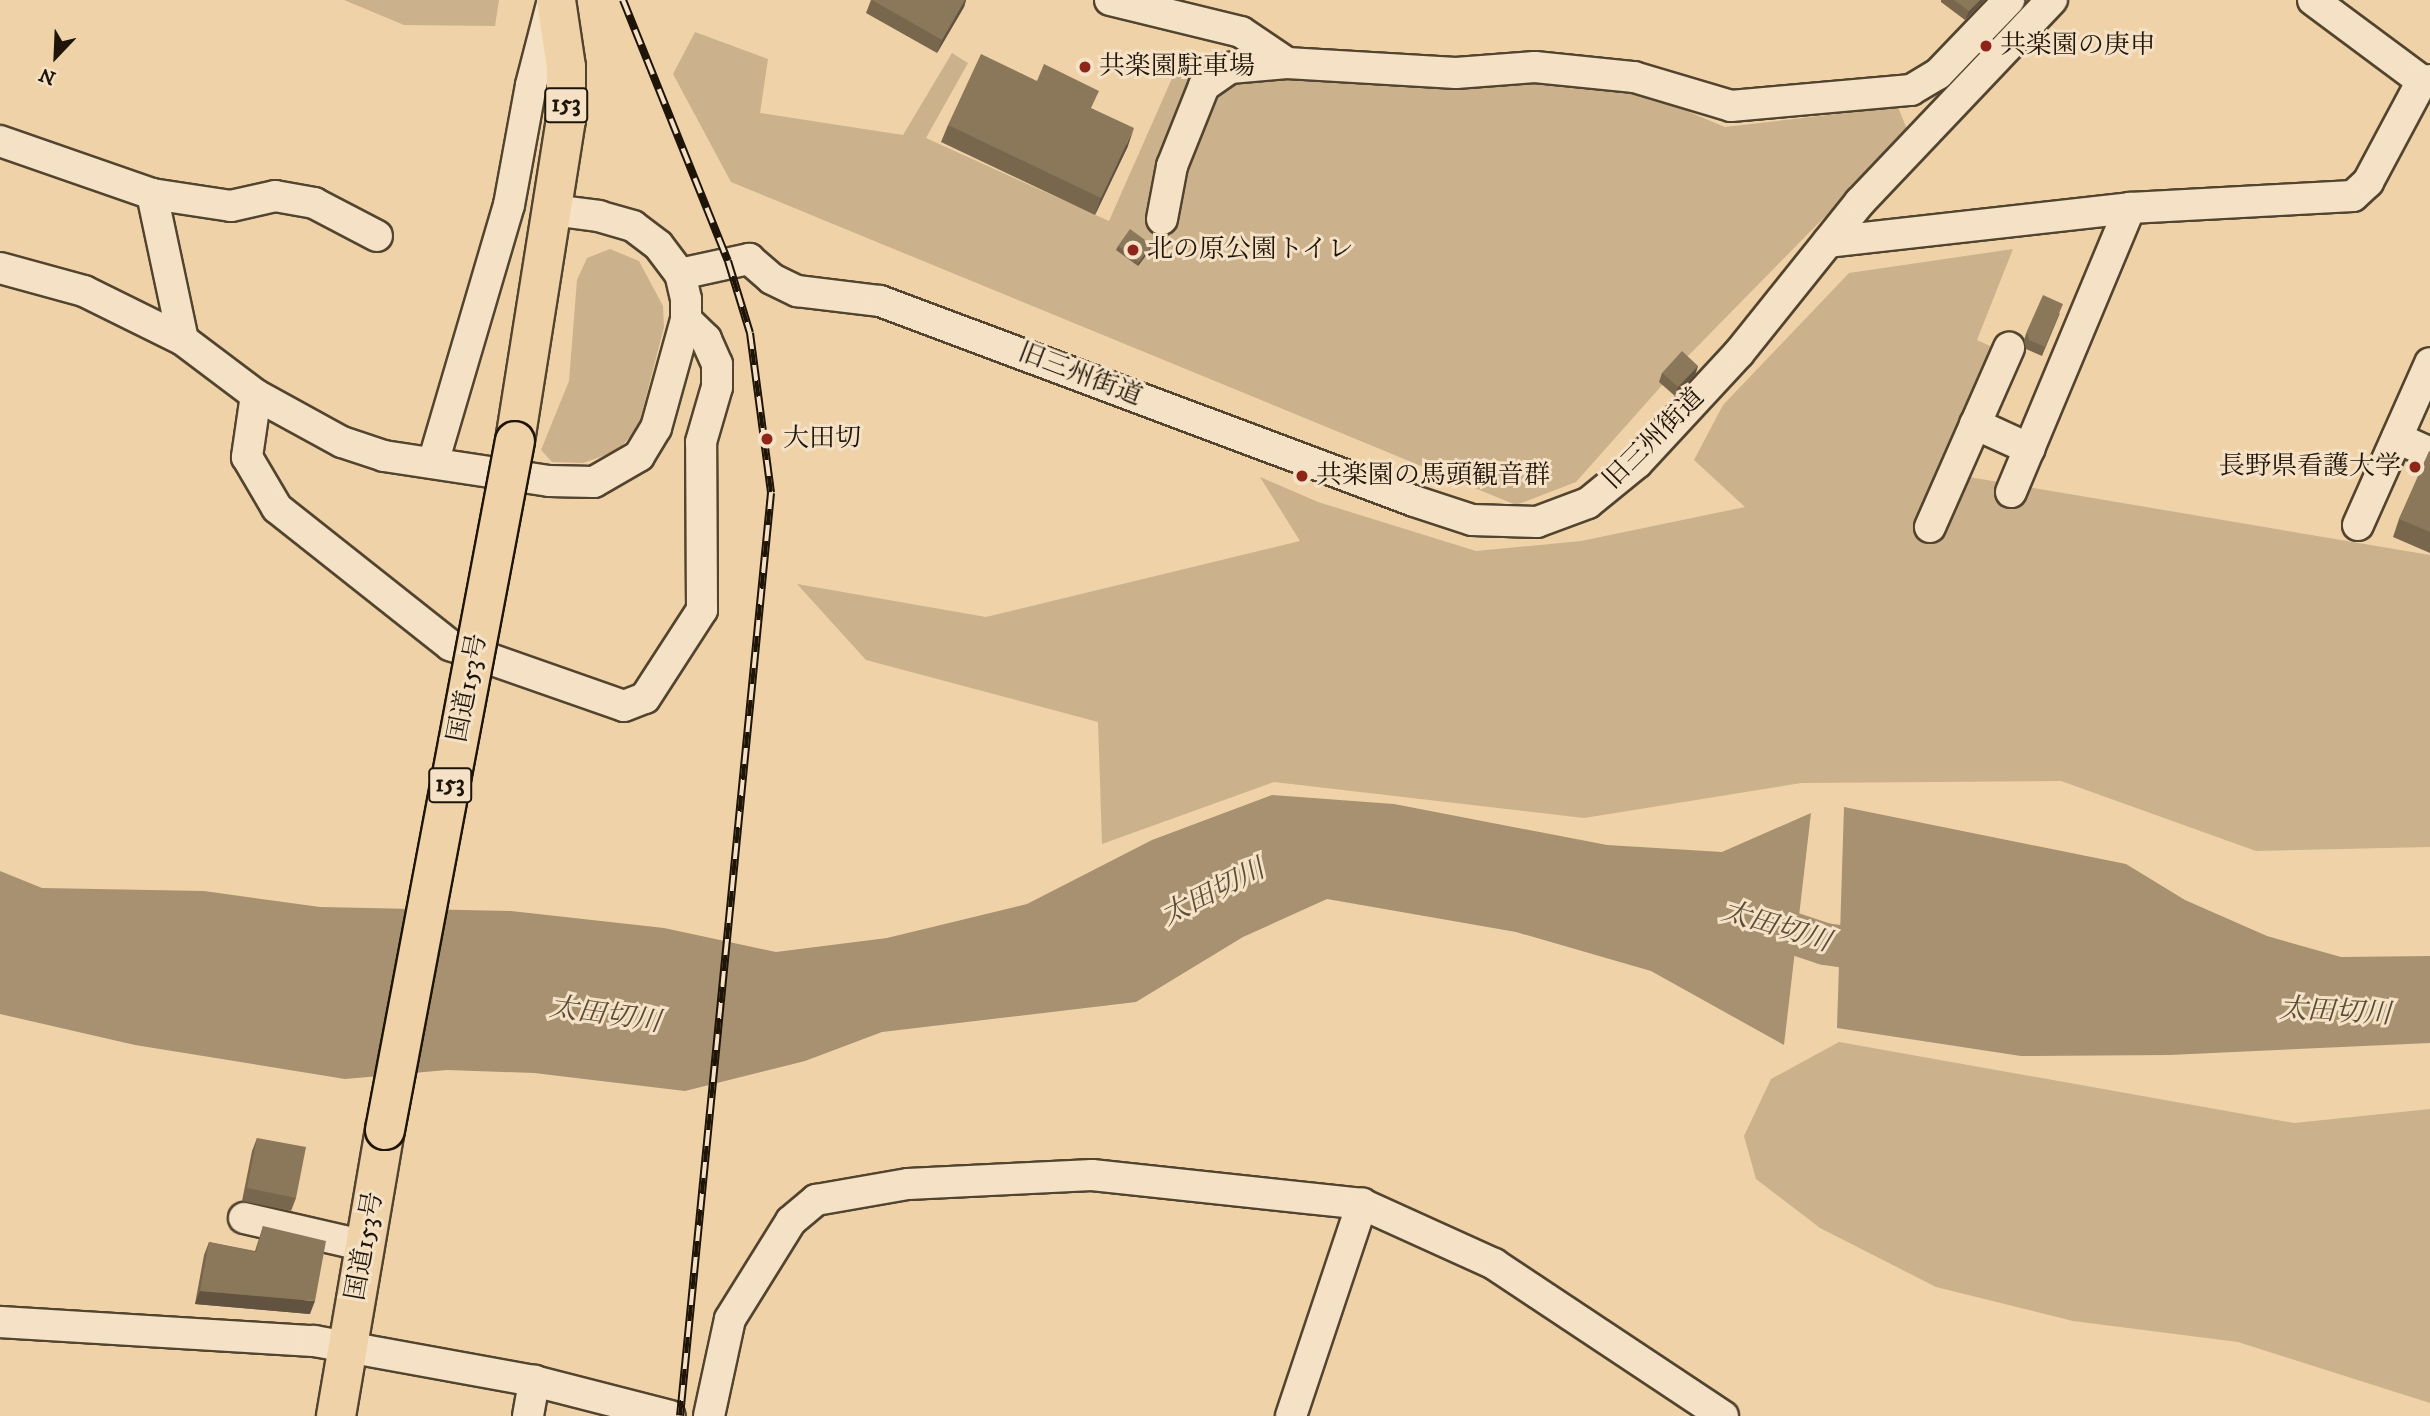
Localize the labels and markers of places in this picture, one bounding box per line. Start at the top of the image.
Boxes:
place label: 共楽園の庚申 [2000,30,2156,62]
marker: 共楽園の庚申 [1978,38,1994,54]
place label: 共楽園駐車場 [1099,51,1255,83]
marker: 共楽園駐車場 [1077,59,1093,75]
place label: 北の原公園トイレ [1147,234,1355,266]
marker: 北の原公園トイレ [1125,242,1141,258]
place label: 大田切 [783,423,861,455]
marker: 大田切 [757,429,777,449]
place label: 長野県看護大学 [2219,451,2401,483]
marker: 長野県看護大学 [2407,459,2423,475]
place label: 共楽園の馬頭観音群 [1316,460,1550,492]
marker: 共楽園の馬頭観音群 [1294,468,1310,484]

